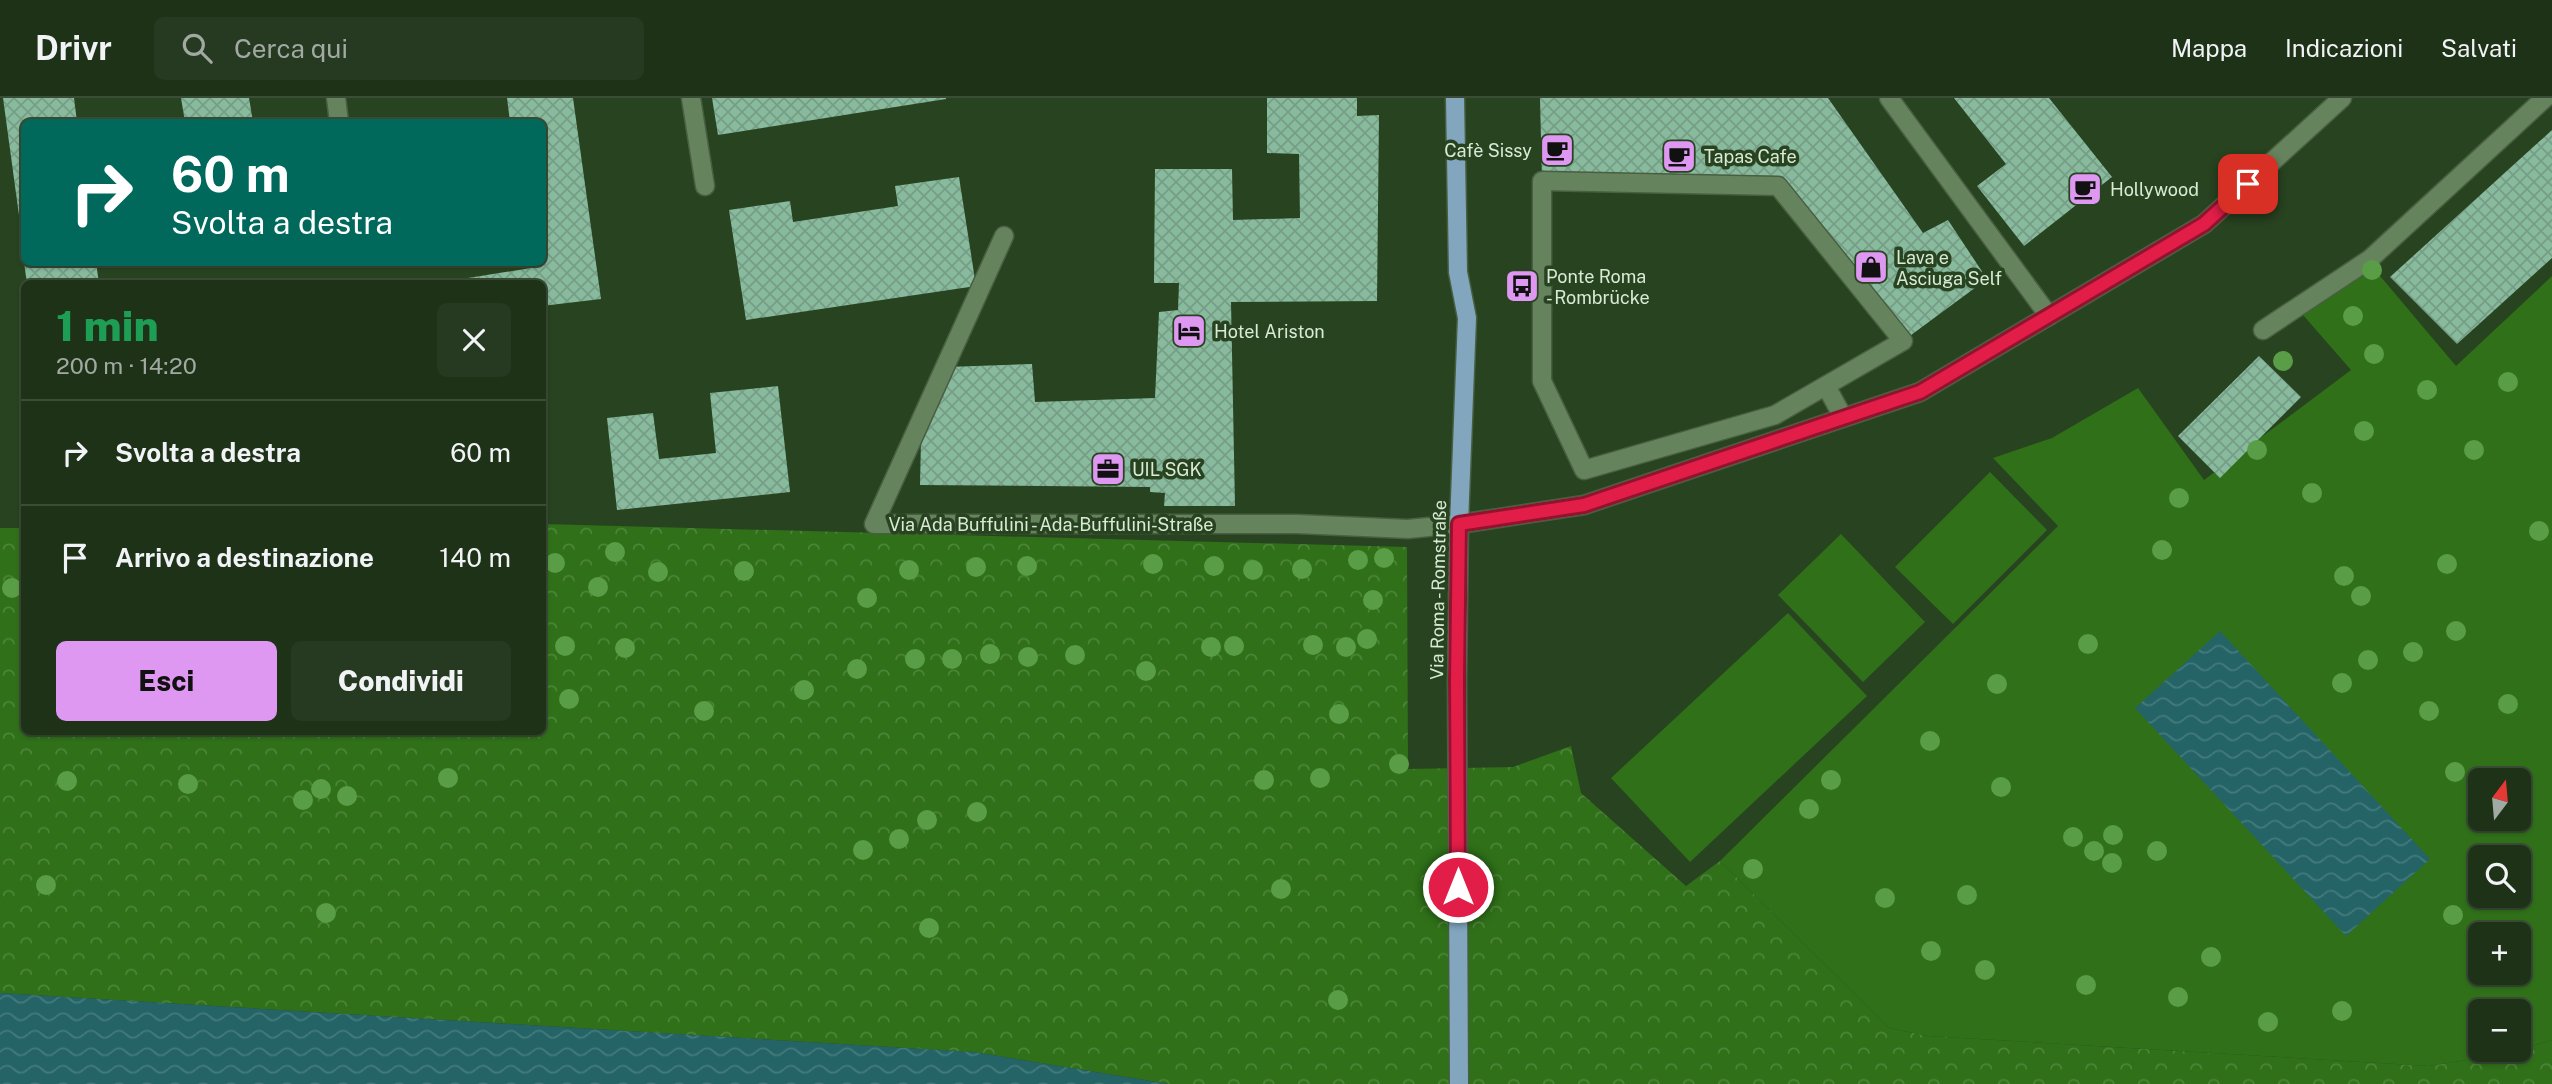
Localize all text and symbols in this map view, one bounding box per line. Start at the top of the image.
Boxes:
search box [154,17,644,80]
text: Drivr [35,29,112,67]
icon: search [178,29,216,67]
text: Cerca qui [234,33,348,64]
text: Mappa [2171,34,2247,62]
text: Indicazioni [2285,34,2403,62]
text: Salvati [2441,34,2517,62]
cafe icon: Cafè Sissy [1538,131,1576,169]
cafe icon: Tapas Cafe [1660,137,1698,175]
place label: Cafè Sissy [1444,140,1532,161]
text: 60 m [171,145,290,203]
place label: Tapas Cafe [1704,146,1797,167]
icon: right [56,147,147,238]
pin [2218,154,2278,214]
icon: arrive [2229,165,2267,203]
cafe icon: Hollywood [2066,170,2104,208]
place label: Hollywood [2110,179,2199,200]
text: Svolta a destra [171,204,393,241]
place label: Lava e Asciuga Self [1896,247,2002,289]
shop icon: Lava e Asciuga Self [1852,248,1890,286]
place label: Ponte Roma - Rombrücke [1546,266,1650,308]
bus stop icon: Ponte Roma - Rombrücke [1503,267,1541,305]
text: 1 min [56,301,159,350]
button: close [437,303,511,377]
hotel icon: Hotel Ariston [1170,312,1208,350]
place label: Hotel Ariston [1214,321,1325,342]
text: 200 m · 14:20 [56,352,197,379]
icon: right [56,434,94,472]
text: Svolta a destra [115,437,301,468]
text: 60 m [450,437,511,468]
office icon: UIL SGK [1089,450,1127,488]
place label: UIL SGK [1132,459,1202,480]
street label: Via Roma - Romstraße [1426,500,1450,680]
street label: Via Ada Buffulini - Ada-Buffulini-Straße [888,514,1214,535]
icon: arrive [56,539,94,577]
text: Arrivo a destinazione [115,542,374,573]
text: 140 m [439,542,511,573]
button: Esci [56,641,277,721]
button: Condividi [291,641,511,721]
north arrow [2468,768,2530,831]
map controls [2468,768,2531,1062]
button: search [2468,845,2531,908]
position arrow [1421,850,1495,924]
button: + [2468,922,2531,985]
button: − [2468,999,2531,1062]

